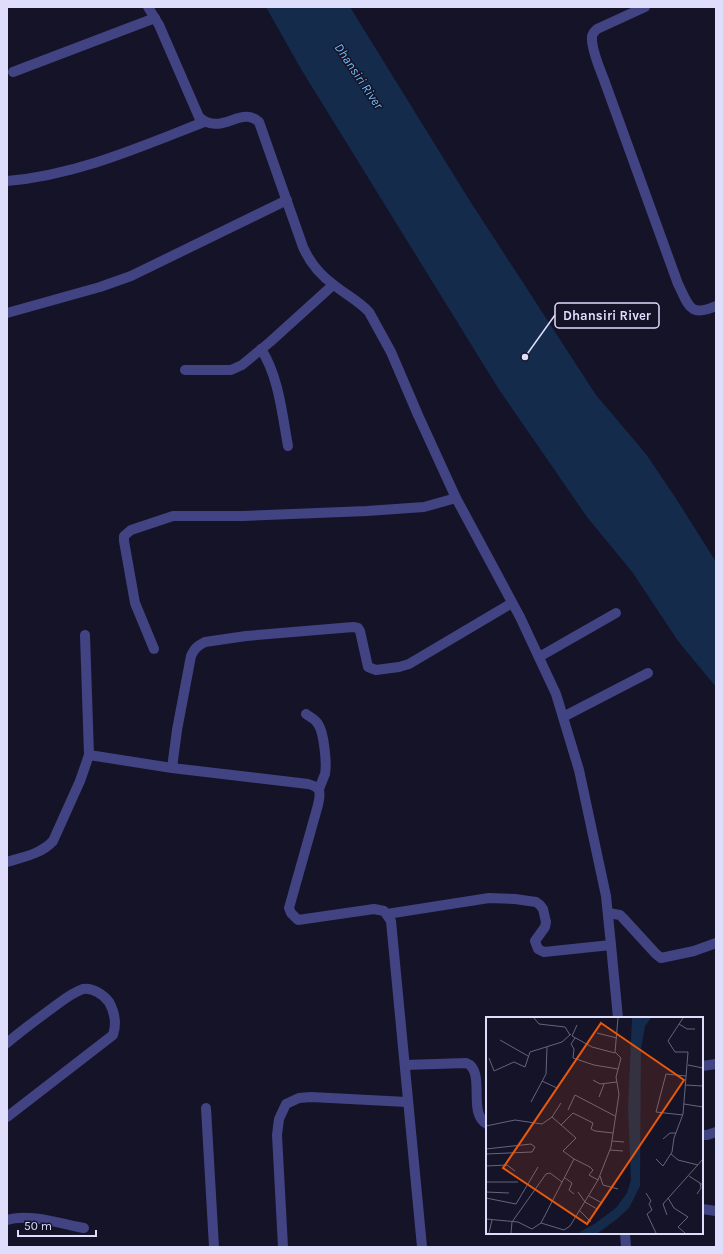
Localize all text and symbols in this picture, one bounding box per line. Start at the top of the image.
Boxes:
water label: Dhansiri River [332,40,387,112]
callout: Dhansiri River [555,303,659,328]
text: Dhansiri River [563,308,652,323]
inset map [486,1017,703,1234]
scale bar [18,1212,96,1238]
text: 50 m [24,1219,52,1233]

